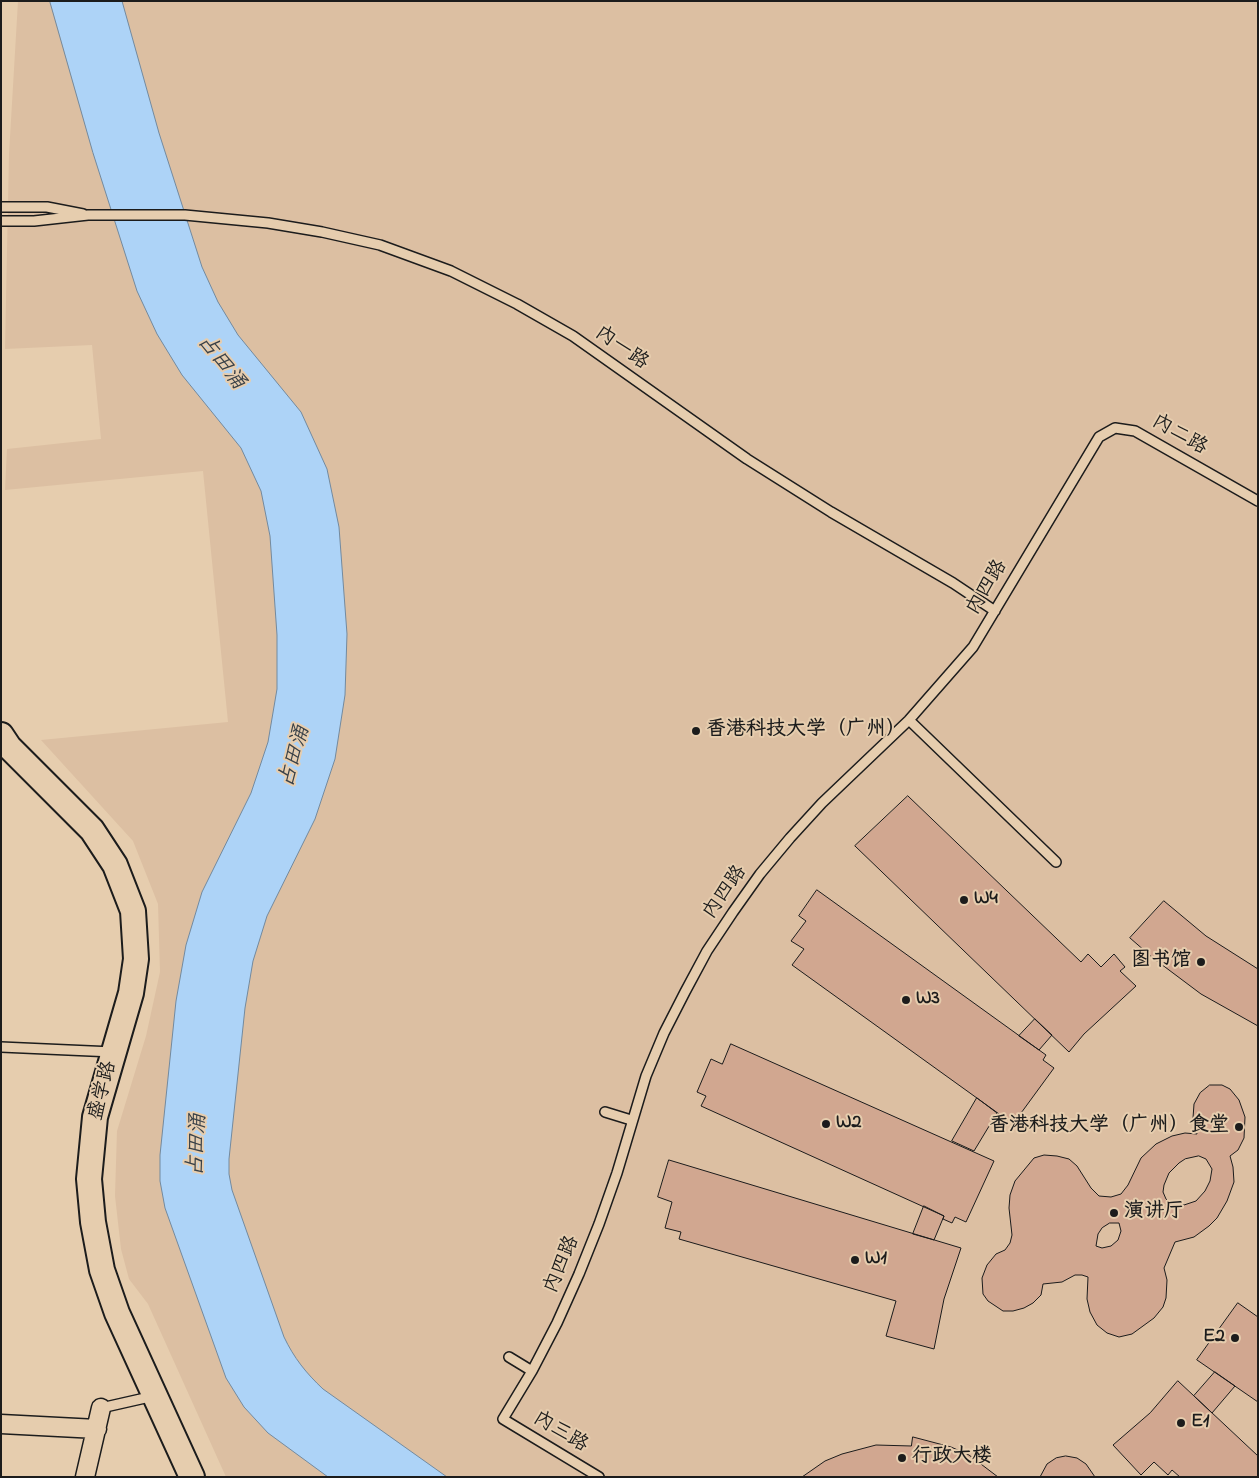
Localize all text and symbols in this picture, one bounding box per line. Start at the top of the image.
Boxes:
street label: 内一路 [590,322,652,376]
water label: 占田涌 [191,330,249,396]
street label: 内二路 [1147,411,1211,461]
street label: 内四路 [962,556,1014,620]
place label: 香港科技大学（广州） [706,719,906,743]
water label: 占田涌 [275,723,317,791]
marker: 香港科技大学（广州） [690,725,702,737]
street label: 内四路 [699,862,753,924]
place label: W4 [974,888,998,912]
marker: W4 [958,894,970,906]
place label: 图书馆 [1131,950,1191,974]
marker: 图书馆 [1195,956,1207,968]
place label: W3 [916,988,940,1012]
marker: W3 [900,994,912,1006]
street label: 盛学路 [85,1059,123,1123]
place label: W2 [836,1112,861,1136]
water label: 占田涌 [185,1113,213,1177]
place label: 香港科技大学（广州）食堂 [989,1115,1229,1139]
marker: W2 [820,1118,832,1130]
marker: 香港科技大学（广州）食堂 [1233,1121,1245,1133]
place label: 演讲厅 [1124,1201,1184,1225]
marker: 演讲厅 [1108,1207,1120,1219]
street label: 内四路 [540,1233,586,1297]
place label: W1 [865,1248,887,1272]
marker: W1 [849,1254,861,1266]
place label: E2 [1203,1326,1225,1350]
marker: E2 [1229,1332,1241,1344]
street label: 内三路 [528,1407,592,1459]
place label: E1 [1191,1411,1209,1435]
marker: E1 [1175,1417,1187,1429]
place label: 行政大楼 [912,1446,992,1470]
marker: 行政大楼 [896,1452,908,1464]

